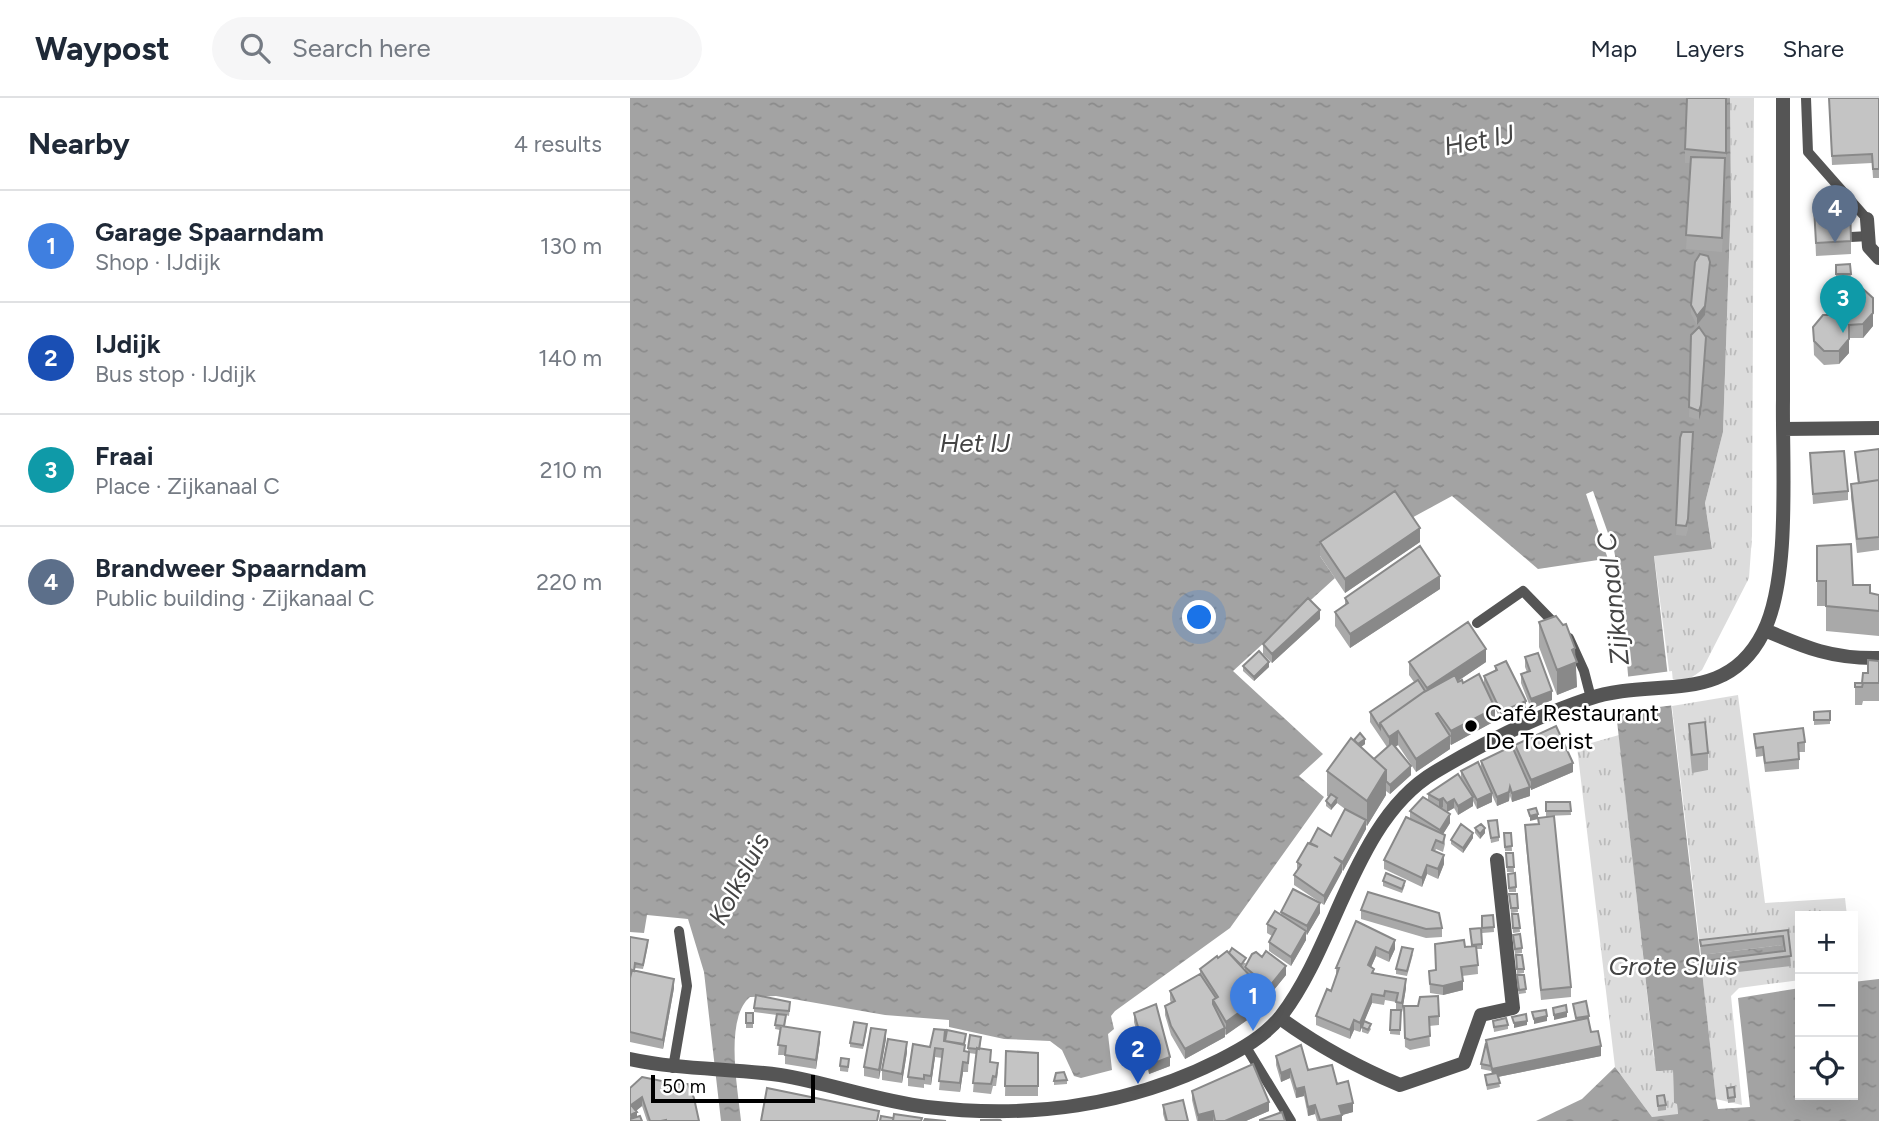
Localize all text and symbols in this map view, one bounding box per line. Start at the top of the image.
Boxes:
search box [212,17,702,80]
text: Waypost [35,29,170,68]
icon: search [236,29,274,67]
text: Search here [292,32,431,64]
text: Map [1590,34,1637,63]
text: Layers [1675,34,1744,63]
text: Share [1782,34,1844,63]
water label: Het IJ [1441,117,1517,162]
text: Nearby [28,125,130,162]
text: 4 results [514,130,602,158]
pin: 4 [1812,185,1858,243]
text: Garage Spaarndam [95,216,324,248]
text: 1 [46,232,56,260]
text: 130 m [540,232,602,260]
text: Shop · IJdijk [95,248,220,276]
pin: 3 [1820,275,1866,333]
text: IJdijk [95,328,161,360]
text: 2 [44,344,58,372]
text: 140 m [538,344,602,372]
text: Bus stop · IJdijk [95,360,256,388]
water label: Het IJ [940,427,1011,459]
text: Fraai [95,440,154,472]
text: 3 [45,456,57,484]
text: 210 m [540,456,602,484]
text: Place · Zijkanaal C [95,472,280,500]
water label: Zijkanaal C [1590,531,1636,667]
text: Brandweer Spaarndam [95,552,367,584]
text: 4 [44,568,58,596]
text: 220 m [536,568,602,596]
text: Public building · Zijkanaal C [95,584,375,612]
your location [1182,600,1216,634]
place label: Café Restaurant De Toerist [1485,698,1659,755]
marker: Café Restaurant De Toerist [1463,718,1479,734]
water label: Kolksluis [701,827,777,931]
map controls [1795,911,1858,1100]
button: + [1795,911,1858,974]
water label: Grote Sluis [1609,950,1737,982]
pin: 1 [1230,973,1276,1031]
button: − [1795,974,1858,1037]
pin: 2 [1115,1026,1161,1084]
button: locate [1795,1037,1858,1100]
scale bar [651,1072,816,1104]
text: 50 m [662,1075,706,1098]

